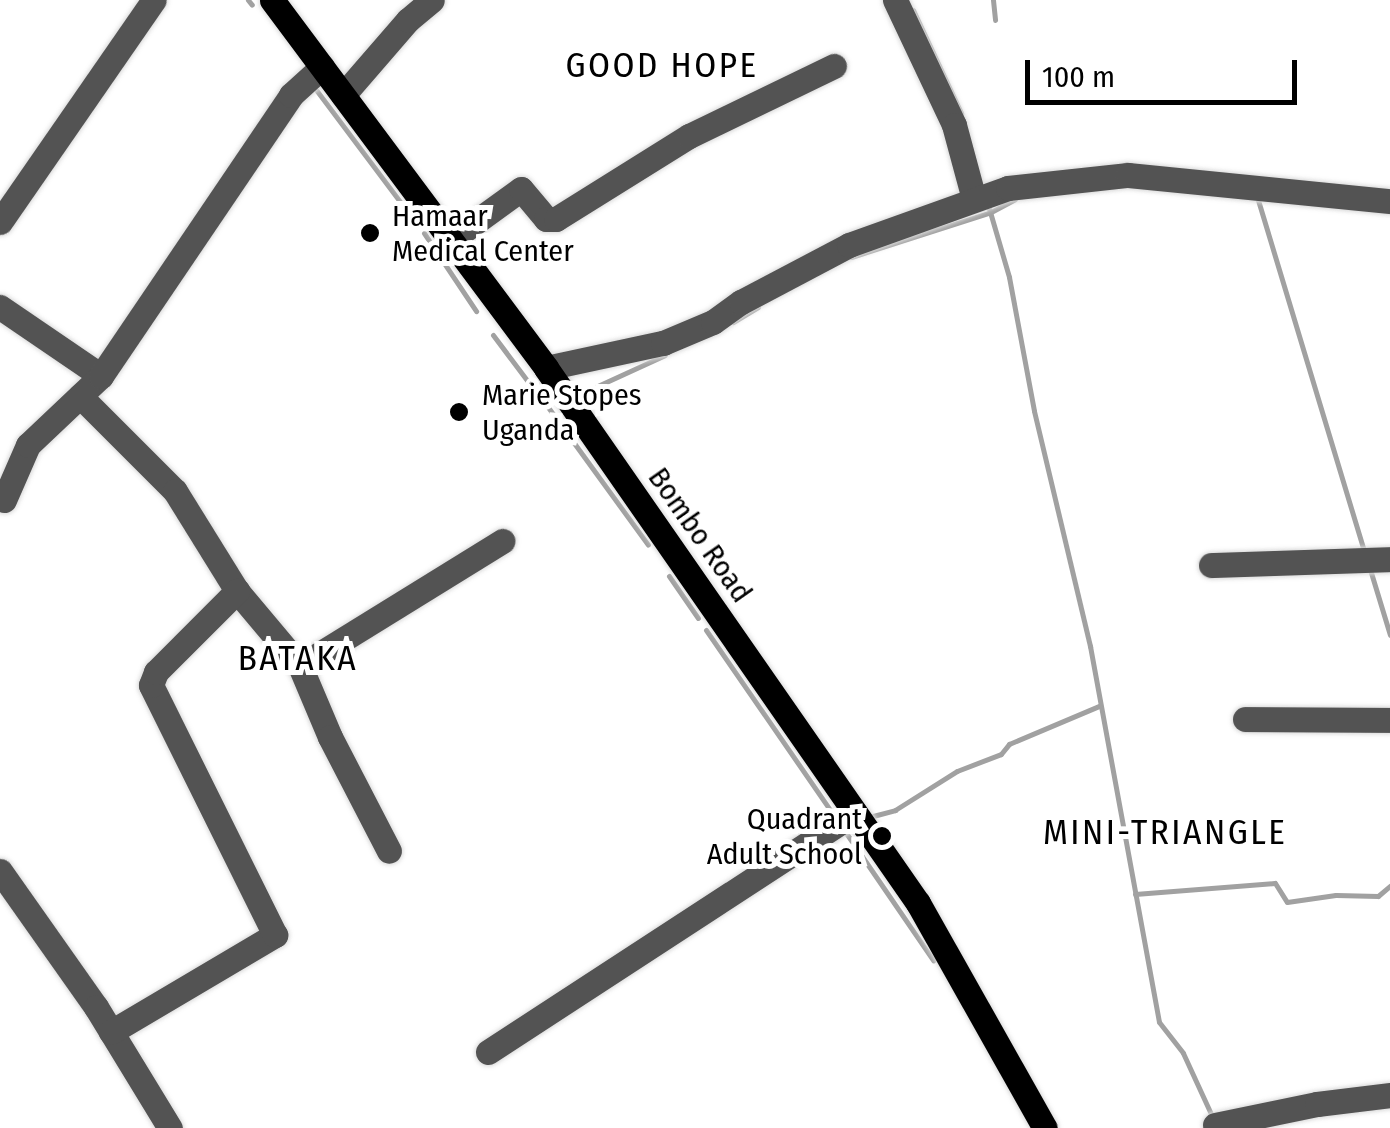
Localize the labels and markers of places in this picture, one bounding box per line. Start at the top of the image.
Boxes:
place label: Hamaar Medical Center [392,198,574,268]
marker: Hamaar Medical Center [357,220,383,246]
place label: Marie Stopes Uganda [482,377,642,448]
marker: Marie Stopes Uganda [446,399,472,425]
place label: Quadrant Adult School [707,801,862,872]
marker: Quadrant Adult School [871,825,893,847]

